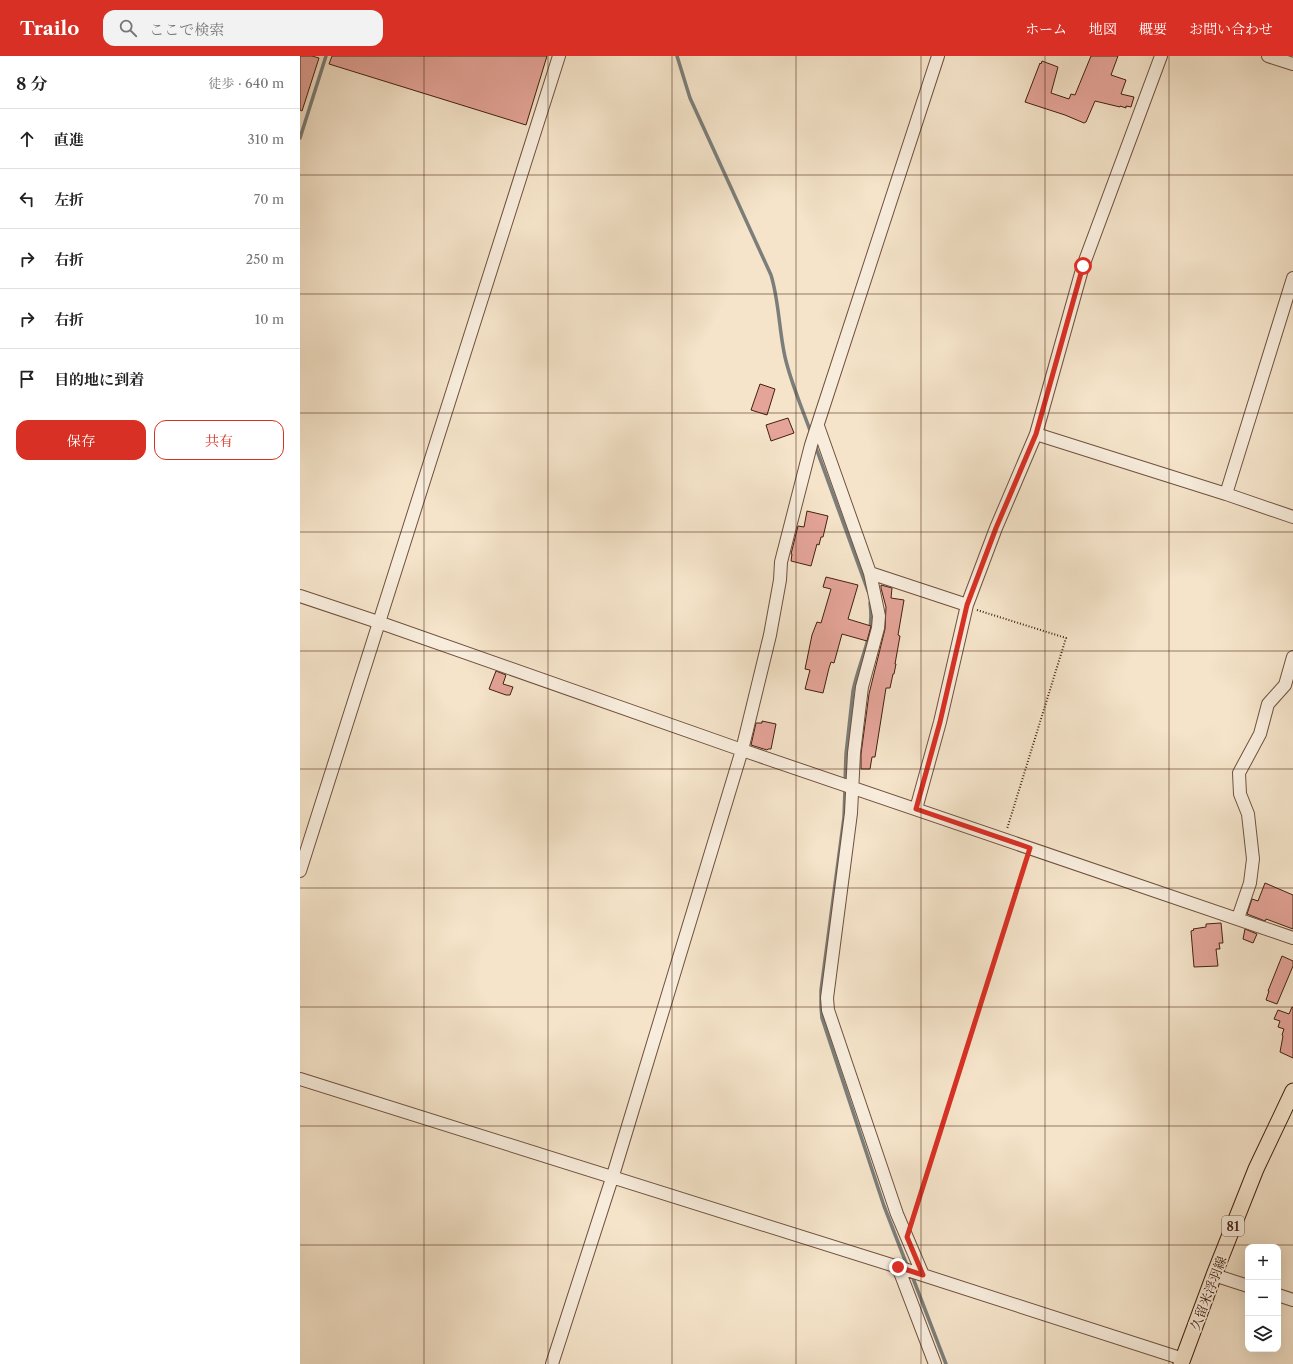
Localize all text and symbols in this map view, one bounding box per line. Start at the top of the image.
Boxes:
search box [103,10,383,46]
text: Trailo [20,17,79,40]
icon: search [117,17,139,39]
text: ここで検索 [149,20,224,39]
text: ホーム [1025,20,1067,38]
text: 地図 [1089,20,1117,38]
text: 概要 [1139,20,1167,38]
text: お問い合わせ [1189,20,1273,38]
text: 8 分 [16,74,48,94]
text: 徒歩 · 640 m [208,75,284,91]
icon: ahead [16,128,38,150]
text: 直進 [54,130,84,149]
text: 310 m [248,131,284,147]
icon: left [16,188,38,210]
text: 左折 [54,190,84,209]
text: 70 m [254,191,284,207]
icon: right [16,248,38,270]
text: 右折 [54,250,84,269]
text: 250 m [246,251,284,267]
route start [1074,257,1092,275]
icon: right [16,308,38,330]
text: 右折 [54,310,84,329]
text: 10 m [255,311,284,327]
icon: arrive [16,368,38,390]
text: 目的地に到着 [54,370,144,389]
button: 保存 [16,420,146,460]
button: 共有 [154,420,284,460]
road number: 81 [1222,1216,1244,1236]
map controls [1245,1244,1281,1352]
button: + [1245,1244,1281,1280]
street label: 久留米浮羽線 [1187,1254,1229,1332]
route end [889,1258,907,1276]
button: − [1245,1280,1281,1316]
button: layers [1245,1316,1281,1352]

